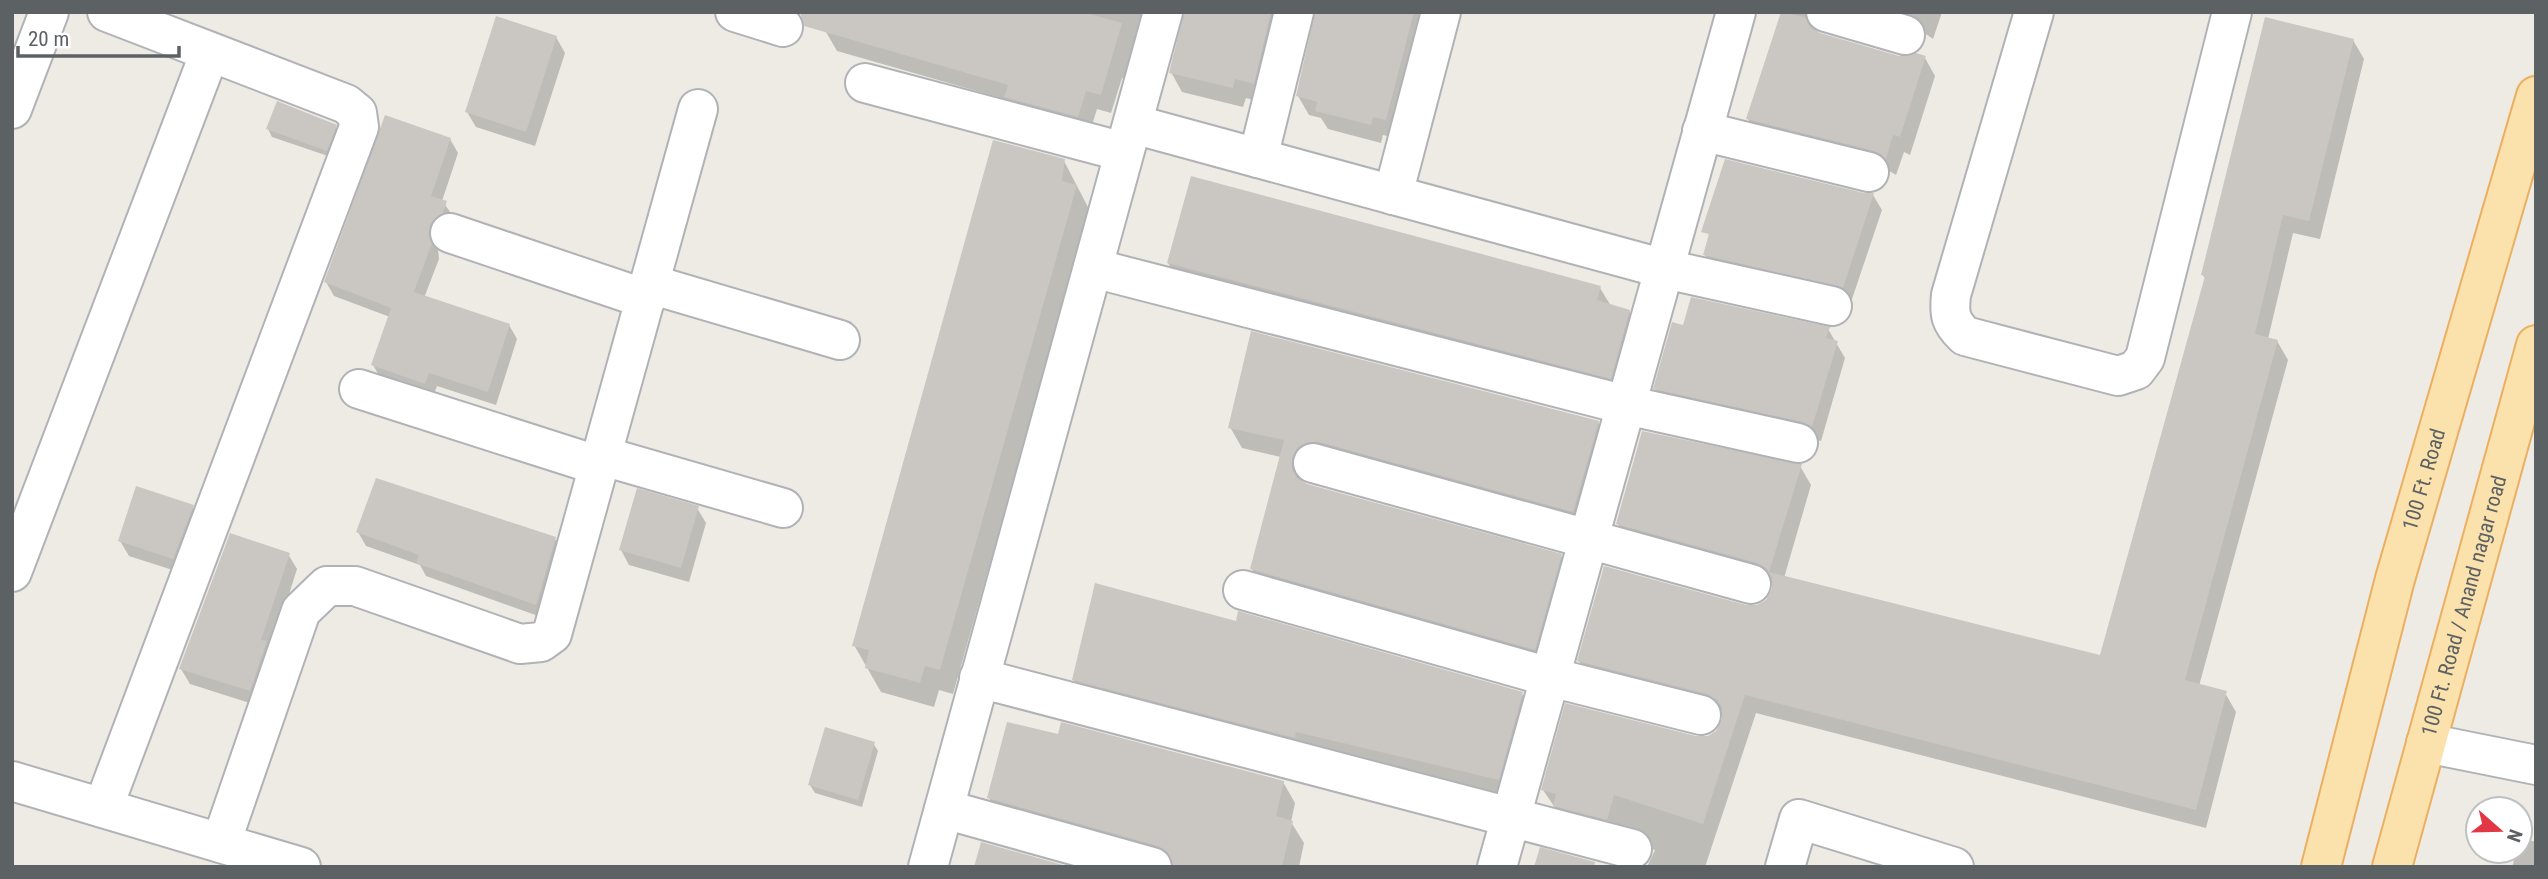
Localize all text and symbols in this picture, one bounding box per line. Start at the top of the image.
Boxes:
scale bar [18,14,178,58]
text: 20 m [28,27,69,51]
street label: 100 Ft. Road [2398,426,2450,533]
street label: 100 Ft. Road / Anand nagar road [2417,473,2511,739]
north arrow [2464,795,2534,865]
text: N [2502,826,2527,845]

